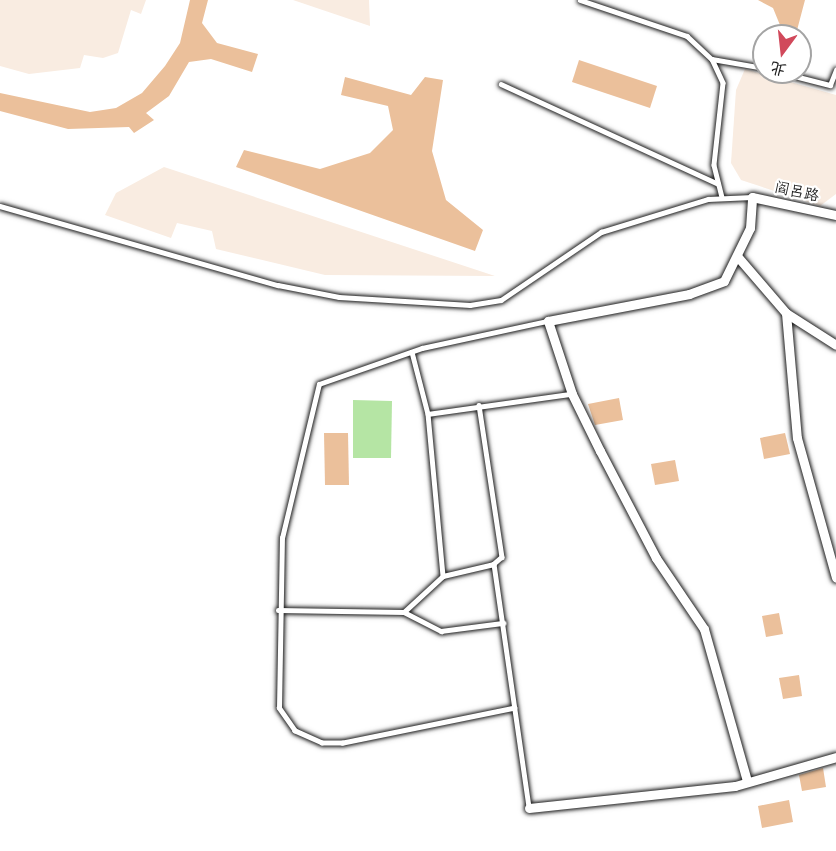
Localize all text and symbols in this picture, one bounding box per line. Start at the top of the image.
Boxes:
north arrow [752,24,812,84]
text: 北 [767,58,788,82]
street label: 阎吕路 [773,178,821,204]

